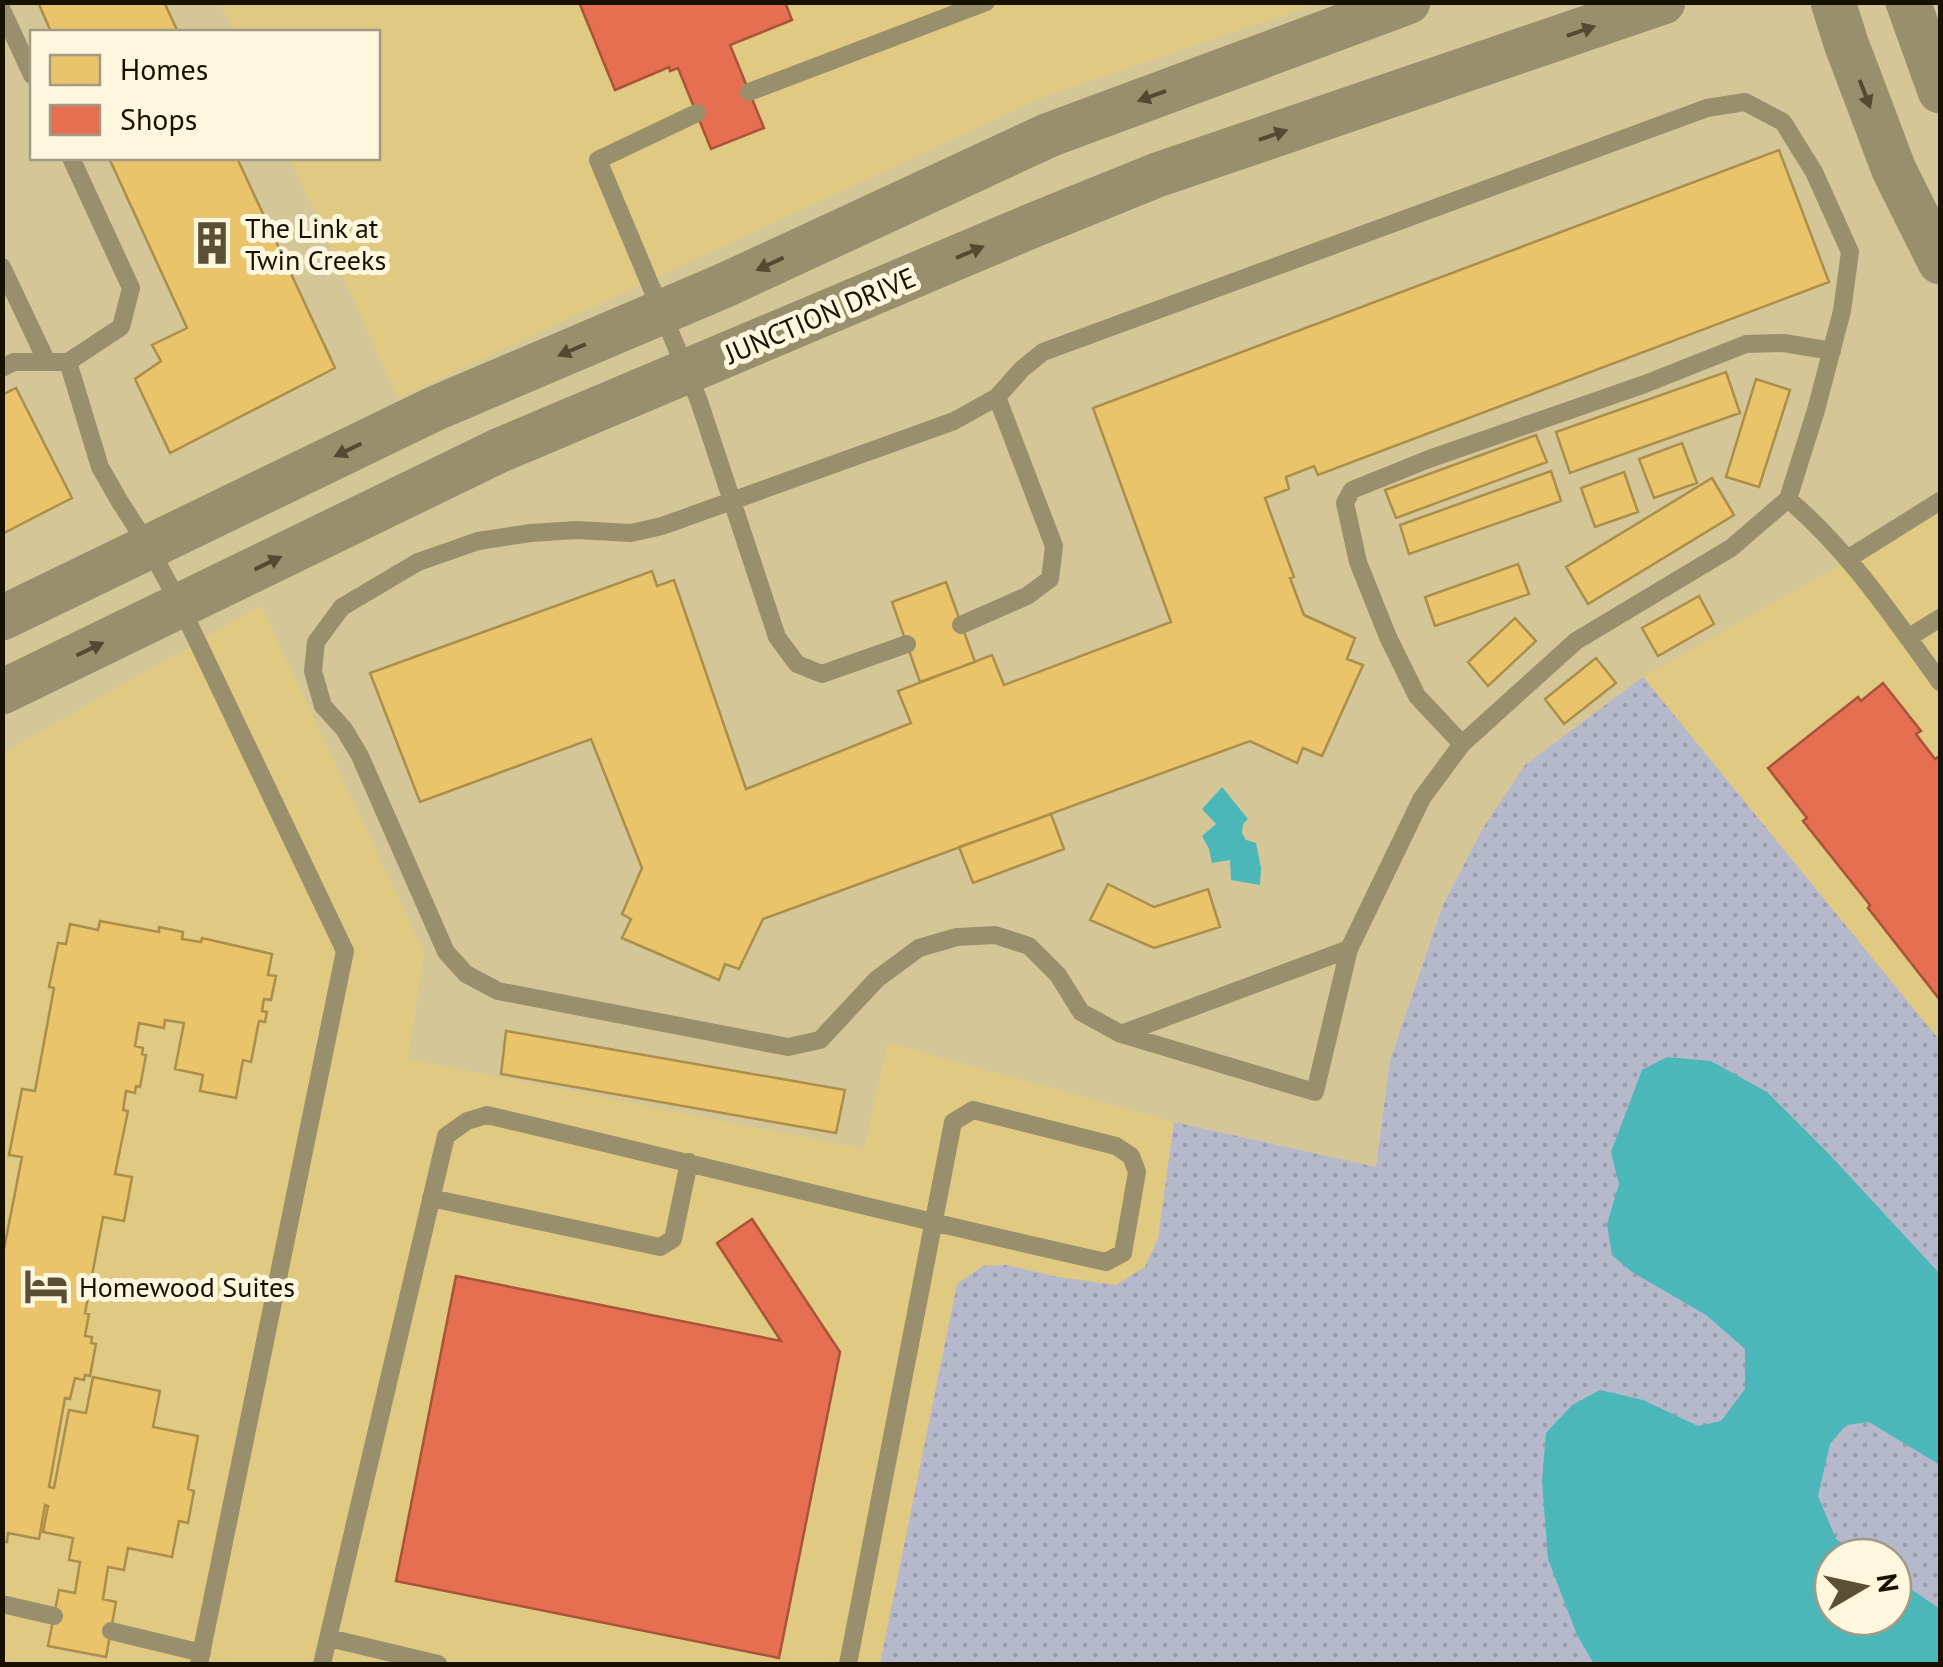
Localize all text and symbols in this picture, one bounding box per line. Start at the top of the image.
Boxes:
one-way arrow [1566,22,1596,37]
legend [30,30,380,160]
text: Homes [120,49,208,88]
one-way arrow [1858,80,1873,110]
one-way arrow [1137,89,1167,104]
text: Shops [120,99,197,138]
one-way arrow [1258,127,1288,142]
place label: The Link at Twin Creeks [245,209,386,278]
building icon: The Link at Twin Creeks [188,219,236,267]
one-way arrow [955,244,985,260]
one-way arrow [755,256,785,272]
street label: JUNCTION DRIVE [718,258,921,372]
one-way arrow [557,342,586,358]
one-way arrow [334,442,363,459]
one-way arrow [254,554,283,571]
one-way arrow [76,641,105,658]
hotel icon: Homewood Suites [22,1262,70,1310]
place label: Homewood Suites [79,1268,295,1305]
north arrow [1813,1537,1913,1637]
text: N [1868,1571,1908,1595]

